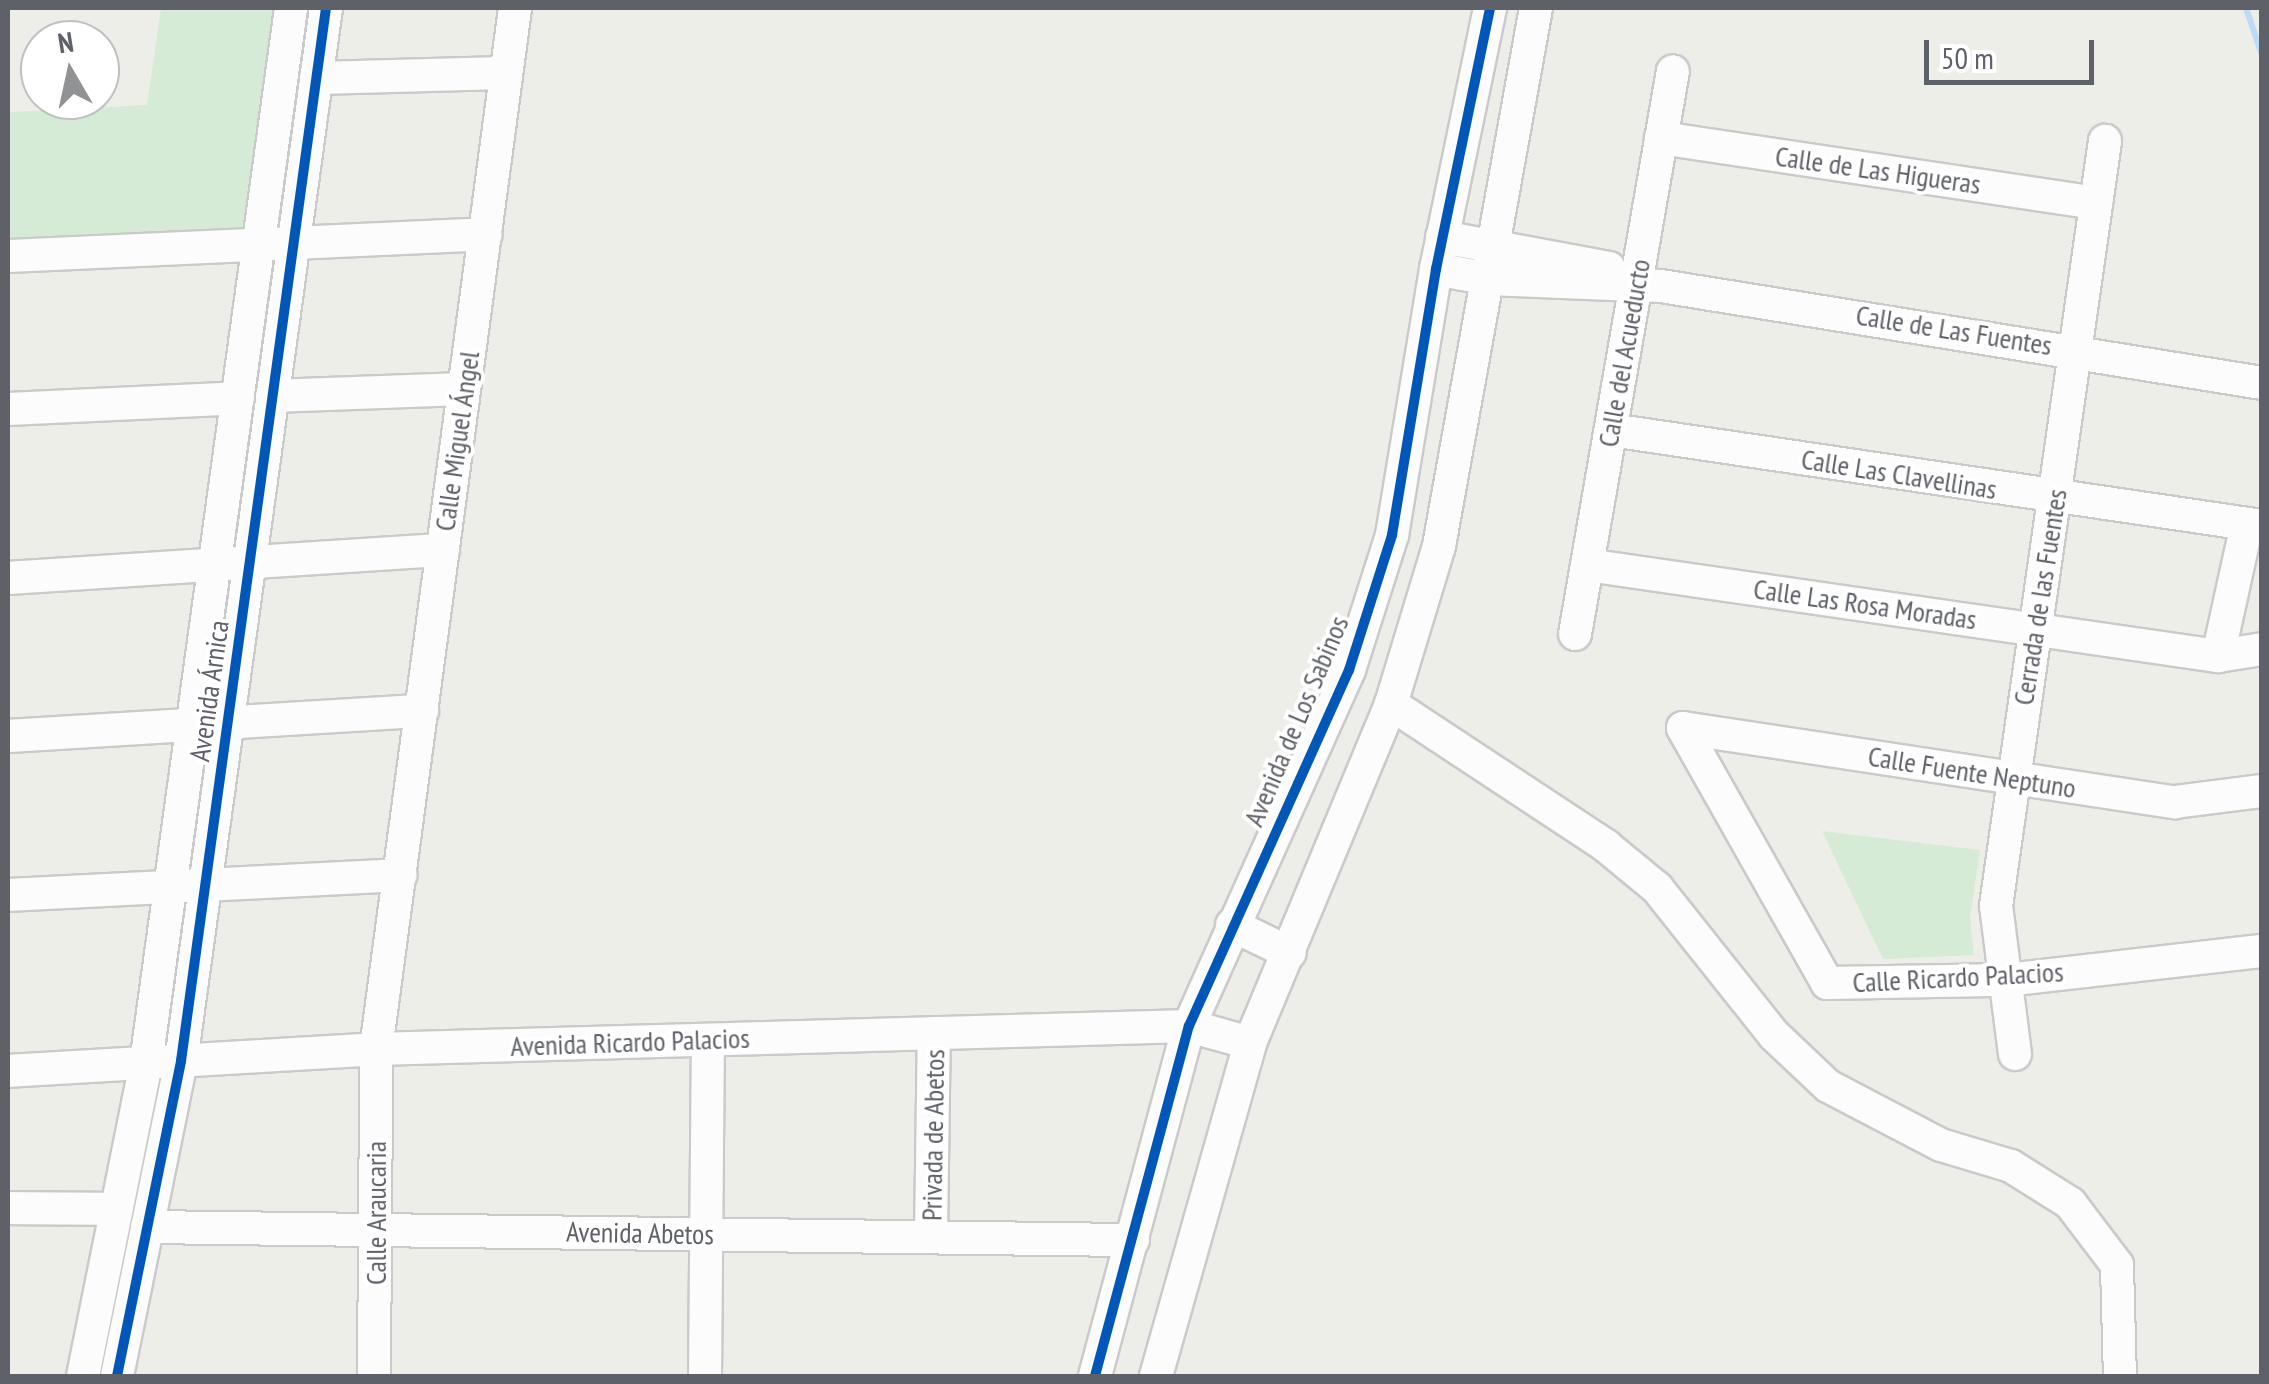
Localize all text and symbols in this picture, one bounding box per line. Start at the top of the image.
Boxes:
north arrow [20,20,120,120]
scale bar [1929,20,2099,82]
text: N [55,22,76,61]
text: 50 m [1941,38,1994,77]
street label: Calle de Las Higueras [1773,139,1983,201]
street label: Calle del Acueducto [1591,256,1657,450]
street label: Calle de Las Fuentes [1854,298,2054,362]
street label: Calle Miguel Ángel [428,348,486,534]
street label: Calle Las Clavellinas [1799,442,1999,506]
street label: Cerrada de las Fuentes [2006,487,2074,707]
street label: Calle Las Rosa Moradas [1751,572,1979,636]
street label: Avenida de Los Sabinos [1237,611,1355,831]
street label: Avenida Árnica [182,618,236,764]
street label: Calle Fuente Neptuno [1866,739,2078,805]
street label: Calle Ricardo Palacios [1852,955,2064,999]
street label: Avenida Ricardo Palacios [510,1021,750,1063]
street label: Privada de Abetos [915,1048,951,1222]
street label: Calle Araucaria [359,1141,393,1285]
street label: Avenida Abetos [566,1215,714,1251]

